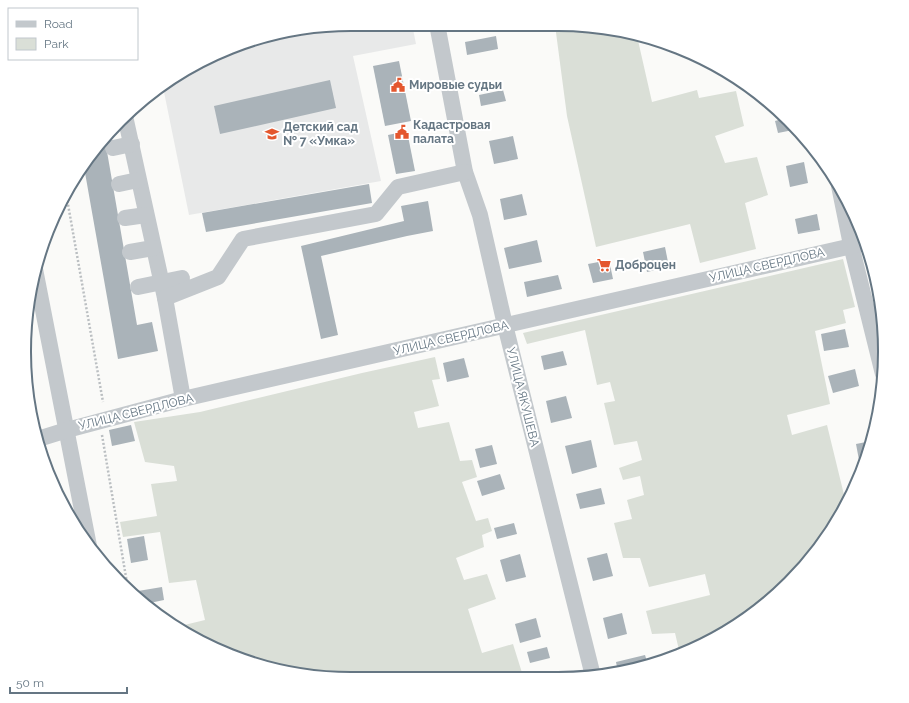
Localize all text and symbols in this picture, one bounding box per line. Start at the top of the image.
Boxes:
legend [8,8,138,60]
text: Road [44,17,73,31]
text: Park [44,37,69,51]
public building icon: Мировые судьи [390,77,406,93]
place label: Мировые судьи [409,78,502,92]
place label: Кадастровая палата [413,118,491,146]
place label: Детский сад № 7 «Умка» [283,120,358,148]
public building icon: Кадастровая палата [394,124,410,140]
school or university icon: Детский сад № 7 «Умка» [264,126,280,142]
street label: УЛИЦА СВЕРДЛОВА [708,245,826,285]
supermarket icon: Доброцен [596,257,612,273]
place label: Доброцен [615,258,676,272]
street label: УЛИЦА СВЕРДЛОВА [392,318,510,358]
street label: УЛИЦА ЯКУШЕВА [504,346,542,448]
street label: УЛИЦА СВЕРДЛОВА [77,391,195,433]
scale bar [10,669,127,695]
text: 50 m [16,676,44,690]

